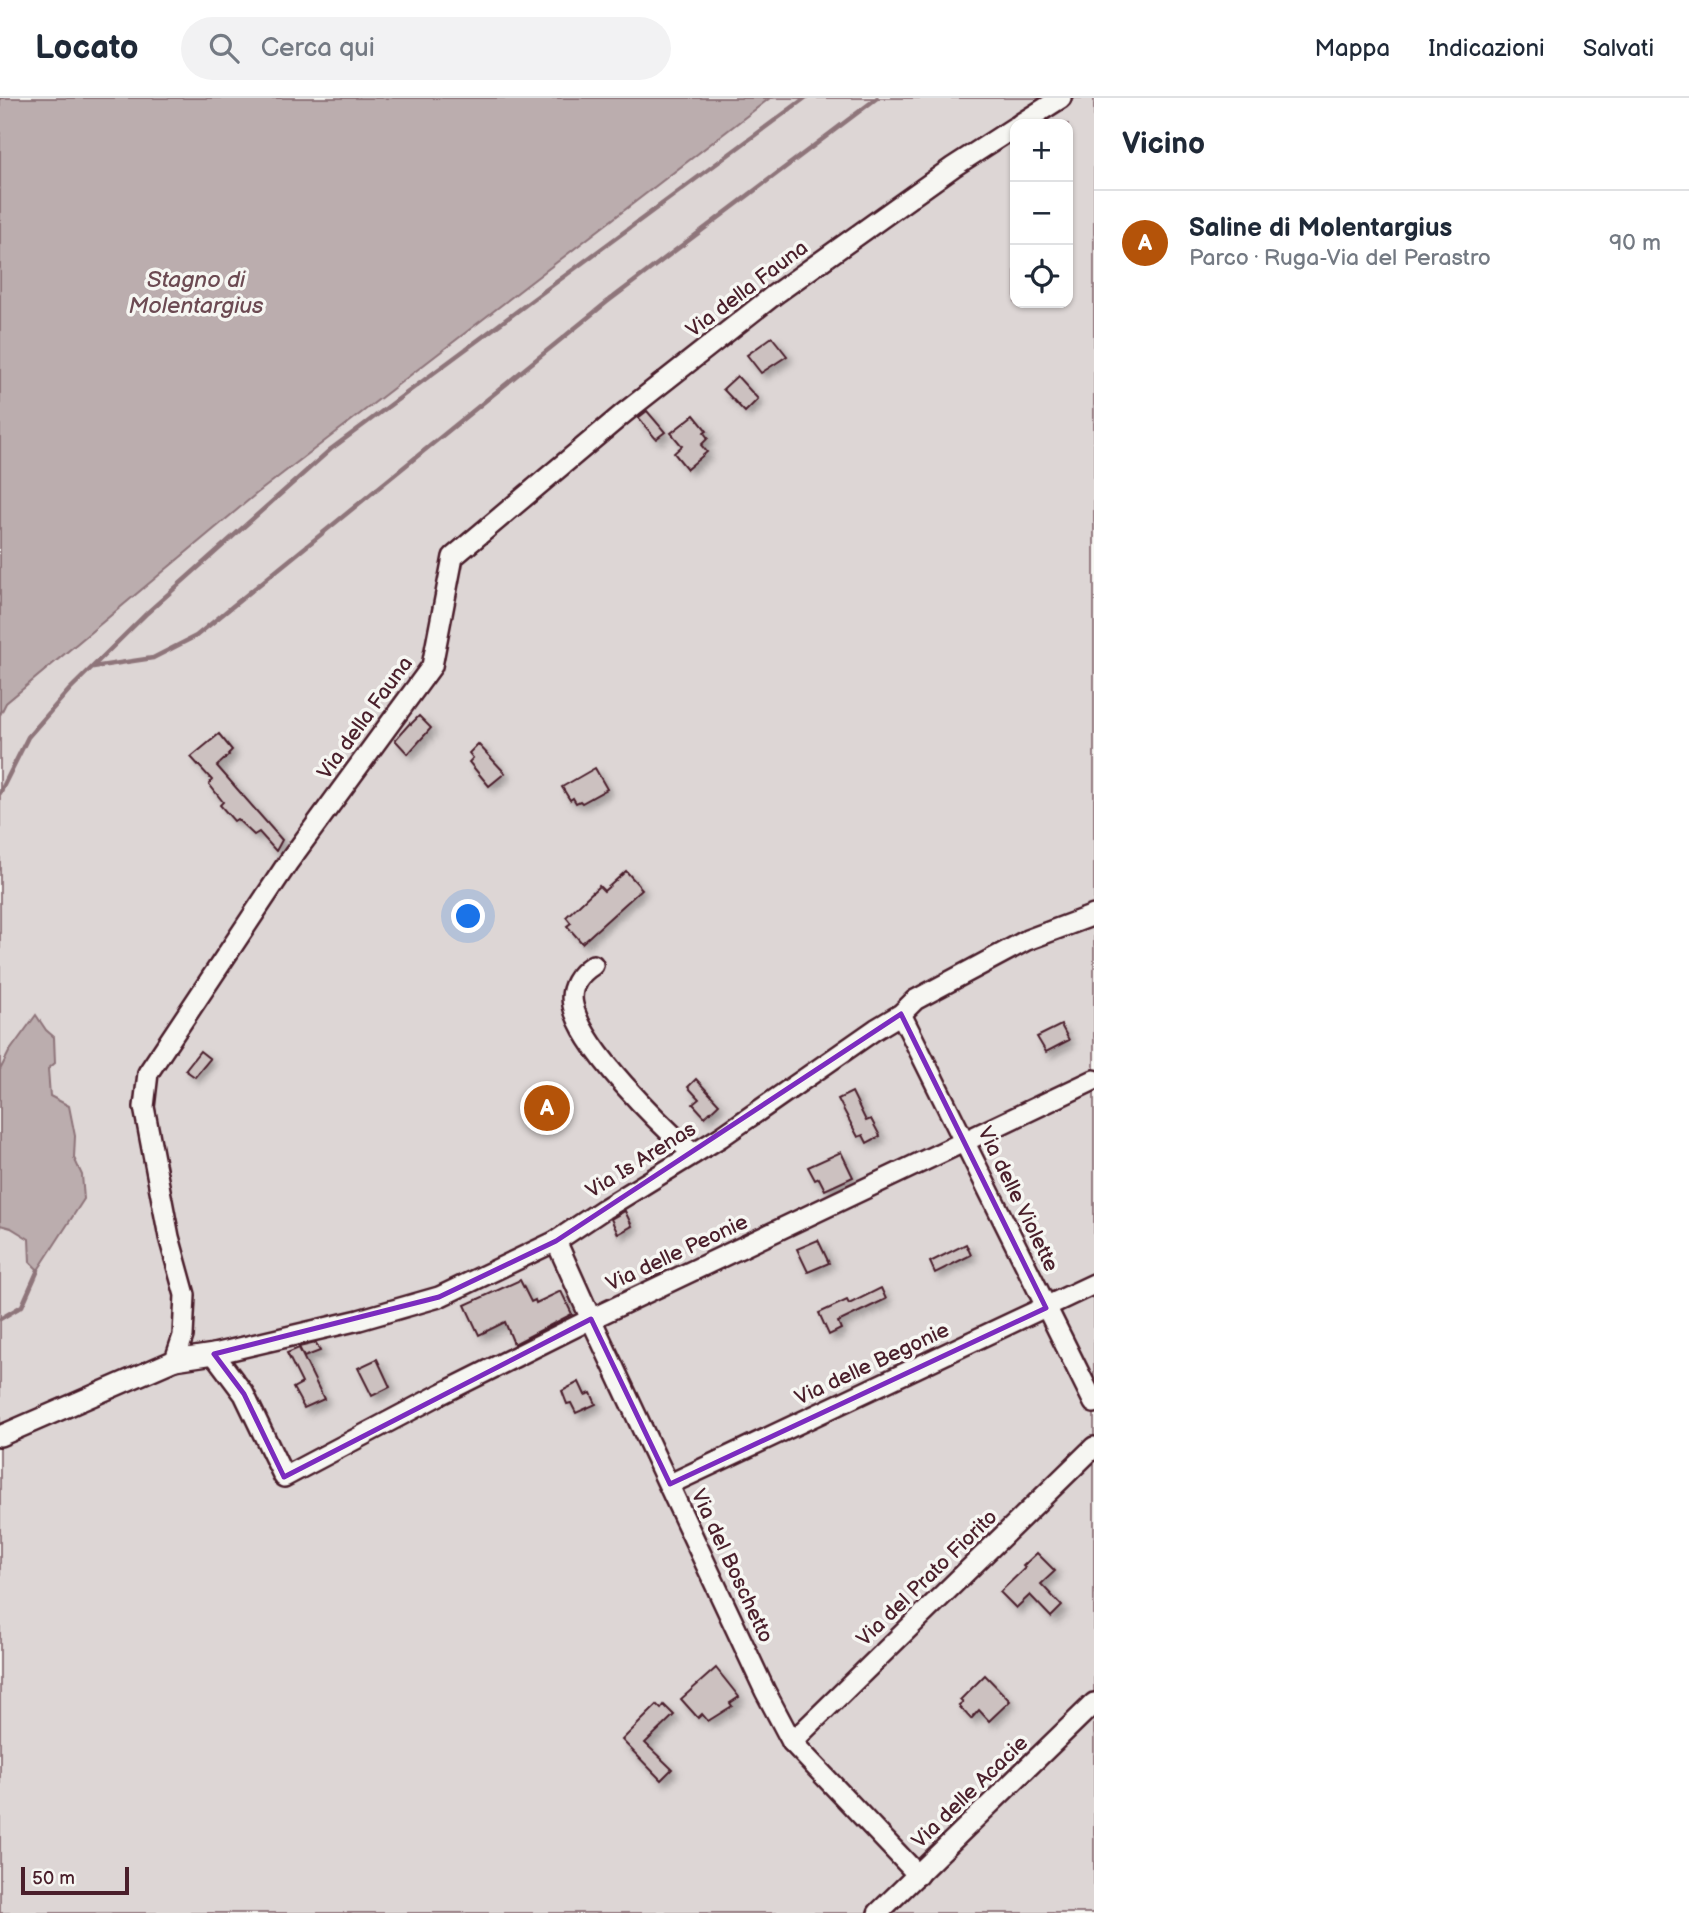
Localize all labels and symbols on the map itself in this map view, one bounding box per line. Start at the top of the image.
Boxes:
street label: Via della Fauna [681,235,813,343]
water label: Stagno di Molentargius [128,266,264,320]
street label: Via della Fauna [312,652,418,784]
your location [451,899,485,933]
pin: A [524,1082,570,1134]
street label: Via Is Arenas [582,1116,700,1204]
street label: Via delle Violette [972,1122,1064,1276]
street label: Via delle Peonie [602,1209,752,1297]
street label: Via delle Begonie [791,1317,953,1411]
street label: Via del Boschetto [686,1485,779,1647]
street label: Via del Prato Fiorito [852,1505,1002,1651]
street label: Via delle Acacie [907,1730,1033,1854]
scale bar [21,1864,130,1896]

